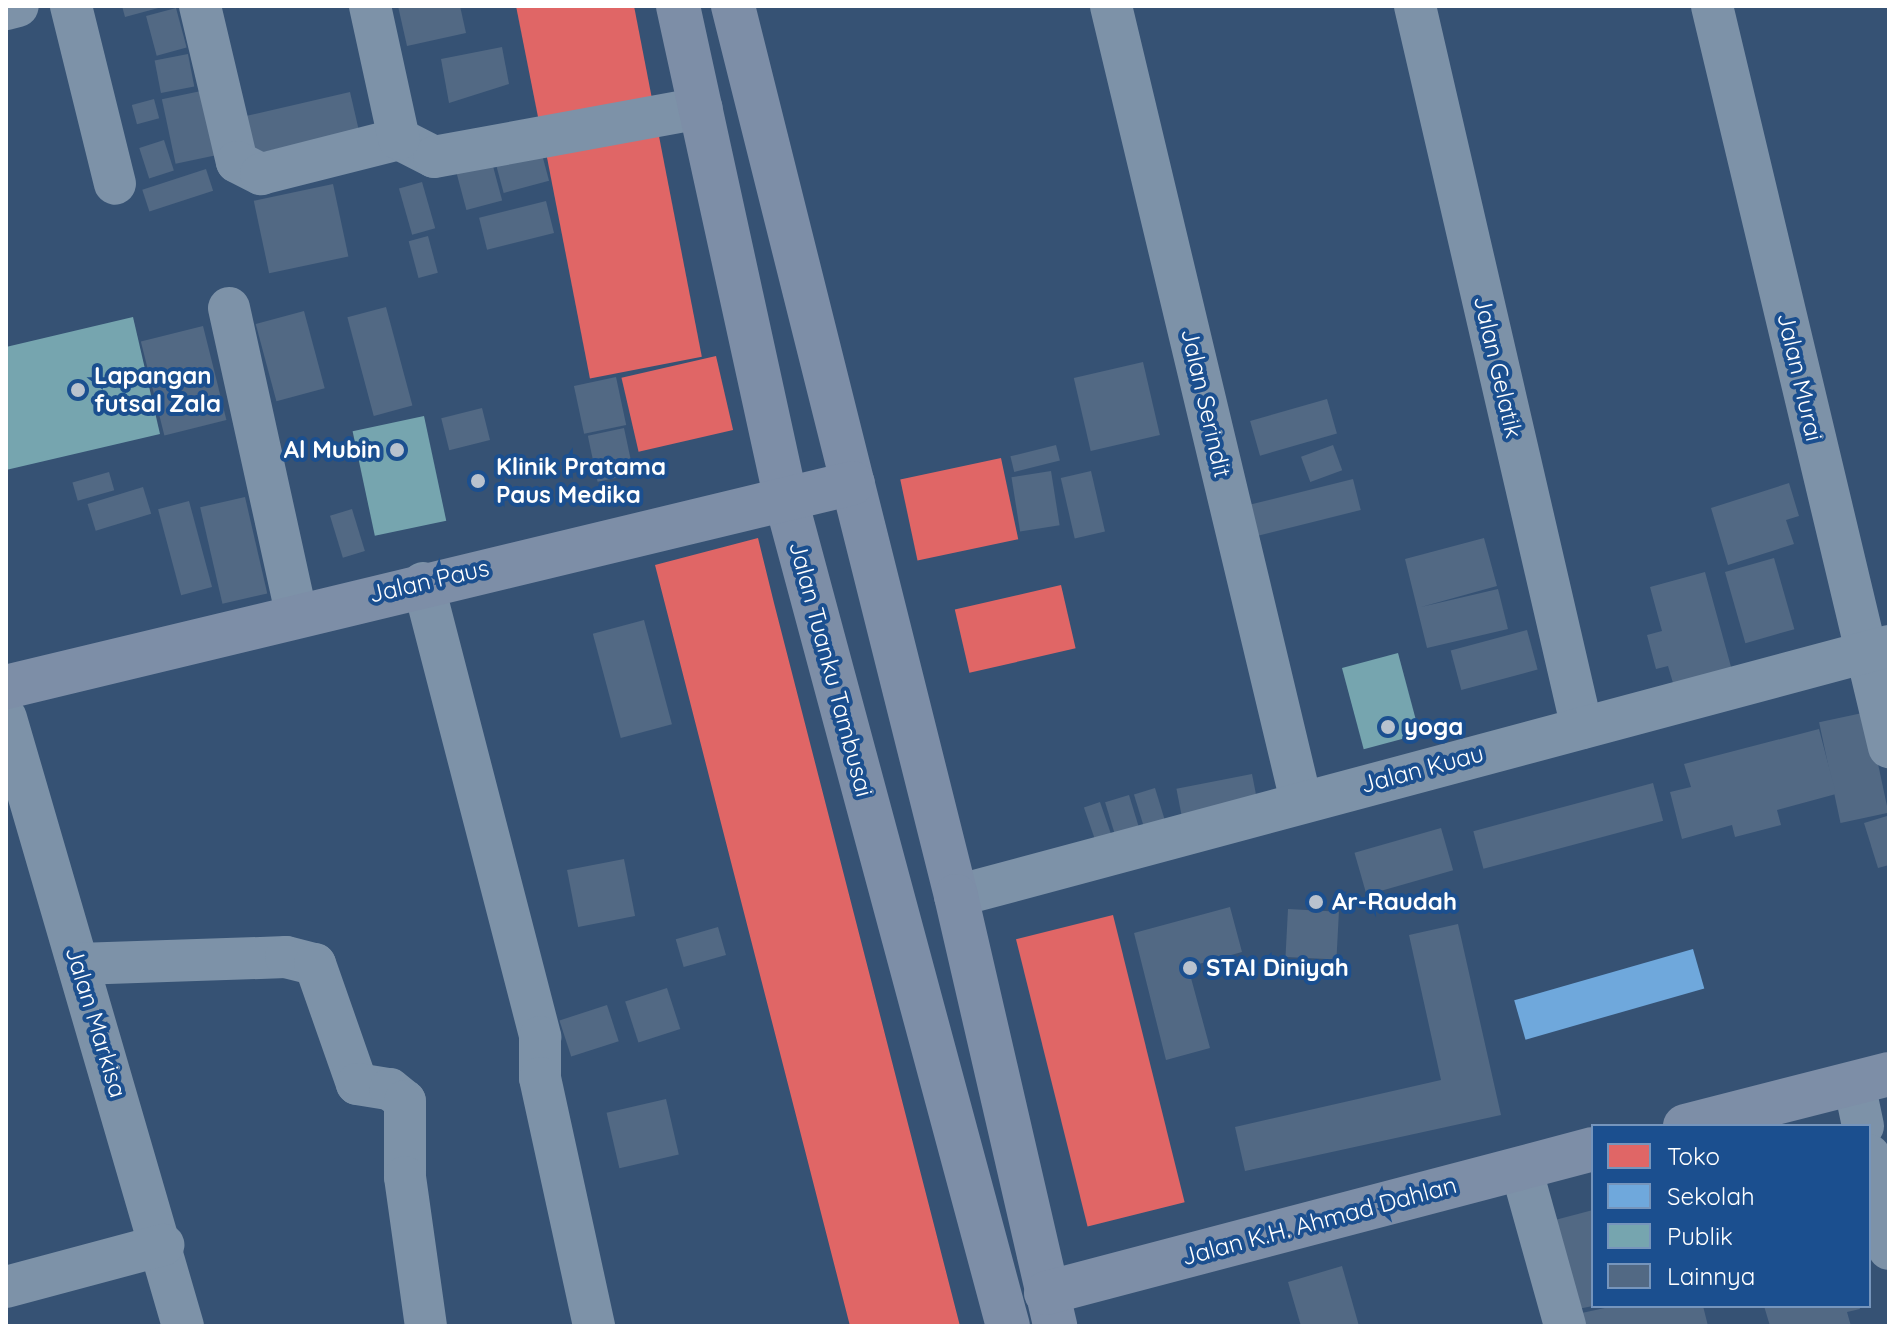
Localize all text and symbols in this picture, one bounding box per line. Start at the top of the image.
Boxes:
street label: Jalan Gelatik [1468,293,1528,441]
street label: Jalan Murai [1771,310,1829,444]
street label: Jalan Serindit [1175,326,1237,480]
place label: Lapangan futsal Zala [94,362,221,418]
marker: Lapangan futsal Zala [69,381,87,399]
place label: Al Mubin [284,436,381,464]
marker: Al Mubin [388,441,406,459]
place label: Klinik Pratama Paus Medika [496,453,666,509]
marker: Klinik Pratama Paus Medika [467,470,489,492]
street label: Jalan Tuanku Tambusai [783,538,879,800]
street label: Jalan Paus [366,553,492,609]
place label: yoga [1404,713,1463,741]
marker: yoga [1379,718,1397,736]
street label: Jalan Kuau [1357,739,1487,799]
place label: Ar-Raudah [1332,888,1457,916]
marker: Ar-Raudah [1307,893,1325,911]
street label: Jalan Markisa [59,943,133,1101]
place label: STAI Diniyah [1206,954,1349,982]
marker: STAI Diniyah [1181,959,1199,977]
legend [1591,1124,1871,1308]
text: Toko [1667,1141,1720,1171]
street label: Jalan K.H. Ahmad Dahlan [1178,1170,1460,1272]
text: Sekolah [1667,1181,1755,1211]
text: Publik [1667,1221,1733,1251]
text: Lainnya [1667,1261,1755,1291]

